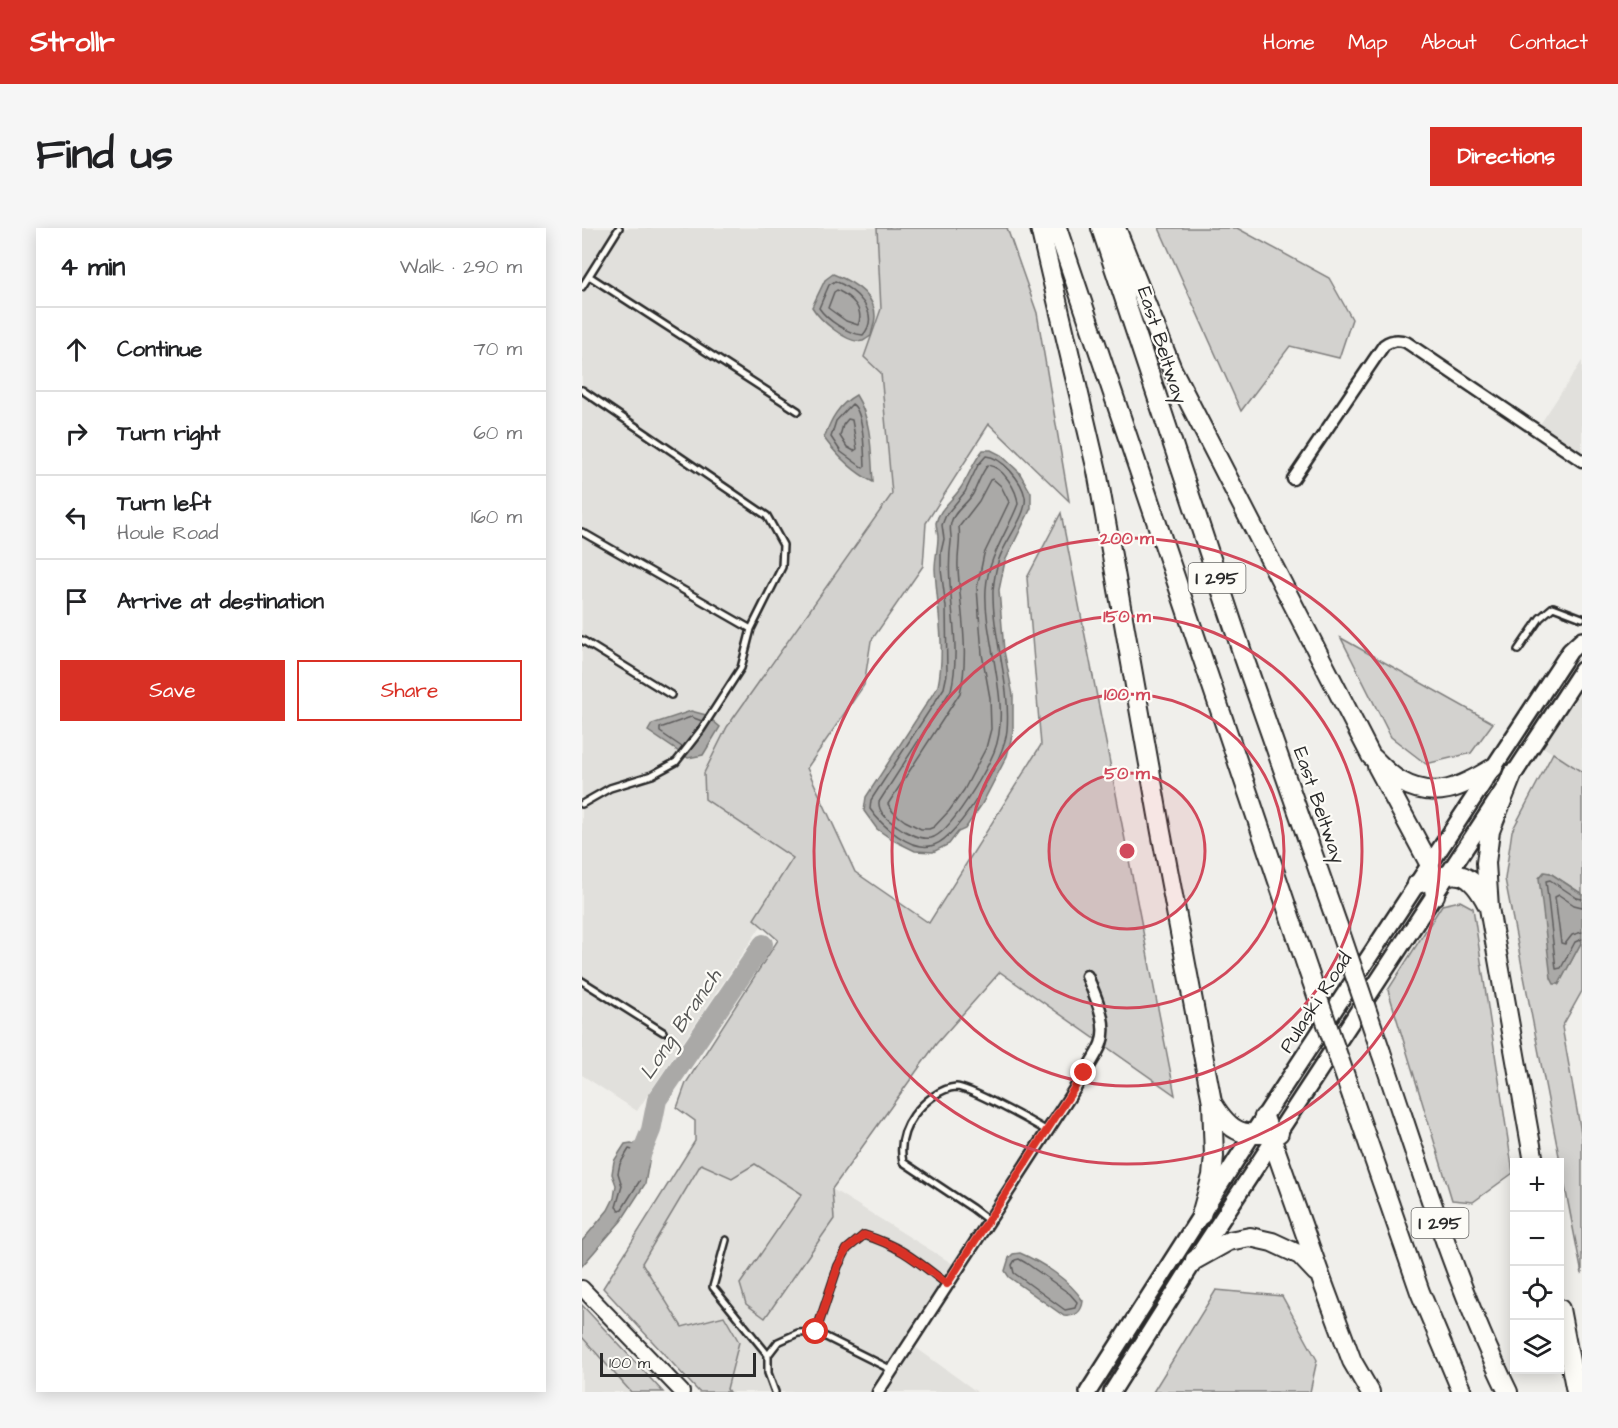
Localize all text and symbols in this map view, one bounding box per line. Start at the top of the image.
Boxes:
text: Strollr [30,23,115,62]
text: Home [1263,28,1315,57]
text: Map [1348,28,1388,57]
text: About [1421,28,1477,57]
text: Contact [1510,28,1588,57]
text: Find us [36,127,173,185]
button: Directions [1430,127,1582,186]
text: 4 min [60,249,125,285]
text: Walk · 290 m [400,253,522,281]
street label: East Beltway [1129,283,1194,408]
icon: ahead [60,333,93,366]
text: Continue [117,334,202,365]
text: 70 m [474,335,522,363]
icon: right [60,417,93,450]
text: Turn right [117,418,220,449]
text: 60 m [473,419,522,447]
text: Turn left [117,488,211,519]
icon: left [60,501,93,534]
text: 160 m [471,503,522,531]
text: Houle Road [117,519,218,547]
text: 200 m [1099,526,1155,551]
road number: I 295 [1188,563,1246,593]
icon: arrive [60,585,93,618]
text: Arrive at destination [117,586,324,617]
text: 150 m [1103,604,1152,629]
button: Save [60,660,285,721]
button: Share [297,660,522,721]
text: 100 m [1104,682,1151,707]
street label: East Beltway [1285,743,1352,868]
text: 50 m [1104,761,1151,786]
centre of rings [1117,841,1137,861]
street label: Pulaski Road [1273,946,1359,1059]
water label: Long Branch [633,962,730,1086]
route end [1070,1059,1096,1085]
map controls [1510,1158,1564,1374]
button: + [1510,1158,1564,1212]
road number: I 295 [1412,1208,1468,1238]
button: − [1510,1212,1564,1266]
button: locate [1510,1266,1564,1320]
route start [802,1318,828,1344]
button: layers [1510,1320,1564,1374]
scale bar [600,1350,756,1378]
text: 100 m [609,1352,650,1374]

